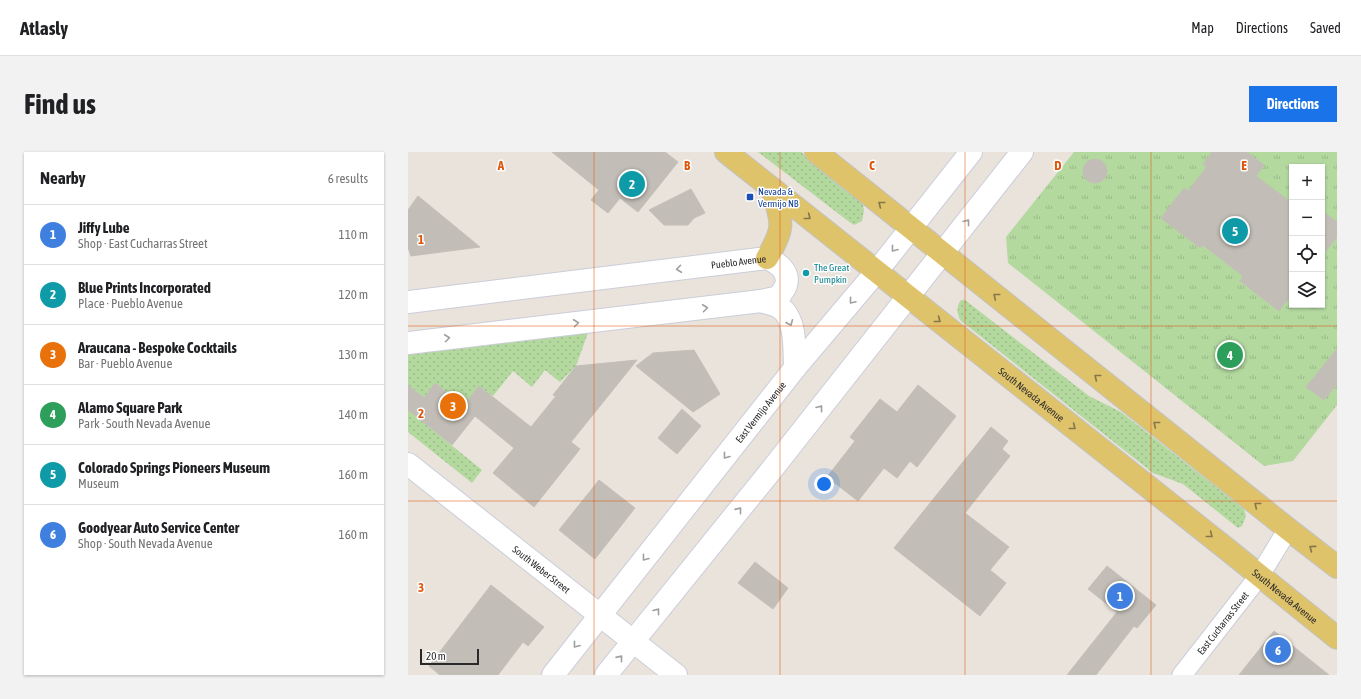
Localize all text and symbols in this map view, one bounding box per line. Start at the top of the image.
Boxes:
text: Atlasly [20,17,68,39]
text: Map [1191,20,1214,36]
text: Directions [1236,20,1288,36]
text: Saved [1310,20,1341,36]
button: Directions [1249,86,1337,122]
text: Find us [24,88,96,120]
text: A [497,158,505,173]
text: B [684,158,691,173]
text: C [869,158,875,173]
text: D [1054,158,1062,173]
text: E [1241,158,1247,173]
map controls [1289,164,1325,308]
button: + [1289,164,1325,200]
text: Nearby [40,168,86,188]
pin: 2 [619,169,645,199]
text: 6 results [328,171,368,186]
place label: Nevada & Vermijo NB [758,186,799,209]
marker: Nevada & Vermijo NB [745,192,755,202]
button: − [1289,200,1325,236]
one-way arrow [878,201,885,208]
one-way arrow [803,212,810,219]
pin: 5 [1222,216,1248,246]
text: Jiffy Lube [78,219,130,236]
one-way arrow [962,220,969,227]
text: 1 [50,227,56,242]
text: 110 m [339,227,368,242]
text: 1 [418,232,424,247]
text: Shop · East Cucharras Street [78,236,208,251]
button: locate [1289,236,1325,272]
one-way arrow [892,245,899,252]
street label: Pueblo Avenue [710,253,767,270]
place label: The Great Pumpkin [814,262,849,285]
one-way arrow [676,264,682,273]
marker: The Great Pumpkin [801,268,811,278]
button: layers [1289,272,1325,308]
text: Blue Prints Incorporated [78,279,211,296]
text: 2 [50,287,56,302]
text: 120 m [339,287,368,302]
one-way arrow [993,293,1000,300]
text: Place · Pueblo Avenue [78,296,183,311]
one-way arrow [849,297,856,304]
one-way arrow [702,304,708,313]
one-way arrow [934,316,941,323]
one-way arrow [573,319,579,328]
one-way arrow [785,319,793,326]
one-way arrow [444,334,450,343]
text: Araucana - Bespoke Cocktails [78,339,237,356]
pin: 4 [1217,340,1243,370]
text: 3 [50,347,56,362]
text: 130 m [339,347,368,362]
text: Bar · Pueblo Avenue [78,356,172,371]
street label: South Nevada Avenue [997,365,1067,424]
one-way arrow [1095,375,1102,382]
street label: East Vermijo Avenue [733,379,788,445]
pin: 3 [440,391,466,421]
text: Alamo Square Park [78,399,182,416]
text: 2 [418,406,424,421]
one-way arrow [815,406,822,413]
text: 4 [50,407,56,422]
text: 140 m [339,407,368,422]
text: Park · South Nevada Avenue [78,416,210,431]
one-way arrow [1153,421,1160,428]
one-way arrow [1069,422,1076,429]
one-way arrow [723,452,730,459]
text: Colorado Springs Pioneers Museum [78,459,270,476]
text: 5 [50,467,56,482]
text: 160 m [339,467,368,482]
your location [814,474,834,494]
text: Museum [78,476,119,491]
one-way arrow [1255,503,1262,510]
one-way arrow [734,508,741,515]
text: Goodyear Auto Service Center [78,519,239,536]
text: 6 [50,527,56,542]
text: 160 m [339,527,368,542]
one-way arrow [1205,531,1212,538]
text: Shop · South Nevada Avenue [78,536,213,551]
street label: South Weber Street [511,543,573,595]
one-way arrow [1310,546,1317,553]
one-way arrow [642,554,649,561]
street label: South Nevada Avenue [1250,567,1320,626]
text: 3 [418,580,424,595]
pin: 1 [1107,581,1133,611]
street label: East Cucharras Street [1195,589,1251,657]
one-way arrow [653,609,660,616]
pin: 6 [1265,635,1291,665]
one-way arrow [573,641,581,648]
scale bar [420,647,479,666]
text: 20 m [426,650,446,662]
one-way arrow [615,656,622,663]

